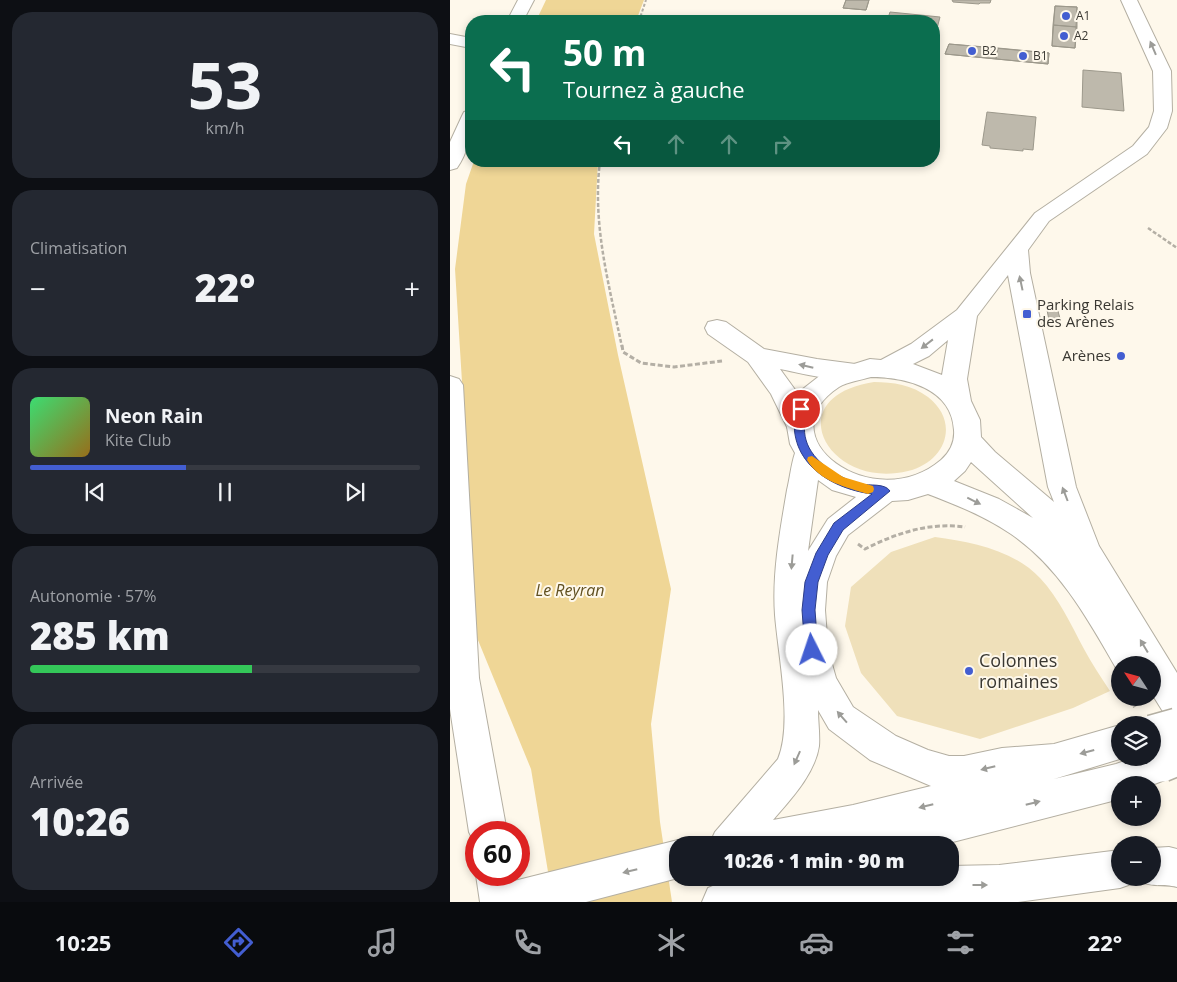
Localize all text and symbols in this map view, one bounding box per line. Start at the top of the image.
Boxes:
place label: A1 [1076,7,1090,24]
marker: A1 [1060,10,1072,22]
place label: A2 [1074,27,1089,44]
text: 50 m [563,29,646,76]
marker: A2 [1058,30,1070,42]
icon: left [480,35,545,100]
text: 53 [188,40,262,128]
one-way arrow [1148,41,1156,55]
place label: B2 [982,42,997,59]
marker: B2 [966,45,978,57]
place label: B1 [1033,47,1048,64]
marker: B1 [1017,50,1029,62]
text: Tournez à gauche [563,74,745,104]
text: km/h [206,117,244,139]
icon: left [609,130,637,158]
icon: ahead [662,130,690,158]
icon: ahead [715,130,743,158]
icon: right [768,130,796,158]
text: Climatisation [30,237,127,259]
text: 22° [195,261,255,313]
text: − [30,269,46,307]
text: + [404,269,420,307]
one-way arrow [1017,276,1025,291]
place label: Parking Relais des Arènes [1037,294,1134,331]
marker: Parking Relais des Arènes [1021,308,1033,320]
one-way arrow [921,339,934,350]
place label: Arènes [1062,345,1111,365]
marker: Arènes [1115,350,1127,362]
one-way arrow [799,362,814,370]
pin [780,388,822,430]
icon: arrive [787,395,815,423]
text: Neon Rain [105,403,203,429]
text: Kite Club [105,429,171,451]
icon: previous [81,478,109,506]
icon: pause [211,478,239,506]
icon: next [341,478,369,506]
one-way arrow [1060,487,1068,501]
one-way arrow [967,497,981,505]
one-way arrow [788,554,796,570]
water label: Le Reyran [536,579,604,601]
text: Autonomie · 57% [30,585,157,607]
text: 285 km [30,609,170,661]
position arrow [785,623,837,675]
one-way arrow [1140,639,1149,652]
place label: Colonnes romaines [979,648,1058,693]
north arrow [1111,656,1161,706]
map controls [1111,656,1161,886]
marker: Colonnes romaines [963,665,975,677]
one-way arrow [837,711,848,723]
button: layers [1111,716,1161,766]
one-way arrow [1079,748,1094,756]
one-way arrow [792,751,800,765]
one-way arrow [981,764,996,772]
text: Arrivée [30,771,83,793]
button: + [1111,776,1161,826]
text: 10:26 [30,795,130,847]
one-way arrow [1026,799,1041,807]
one-way arrow [919,802,934,810]
speed limit sign: 60 [465,821,530,886]
button: − [1111,836,1161,886]
text: 10:26 · 1 min · 90 m [724,848,904,874]
one-way arrow [623,867,638,875]
one-way arrow [972,881,988,889]
icon: directions [221,925,256,960]
icon: music [365,925,400,960]
icon: phone [510,925,545,960]
icon: climate [654,925,689,960]
icon: car [799,925,834,960]
icon: filters [943,925,978,960]
text: 10:25 [55,927,111,957]
text: 22° [1088,927,1122,957]

